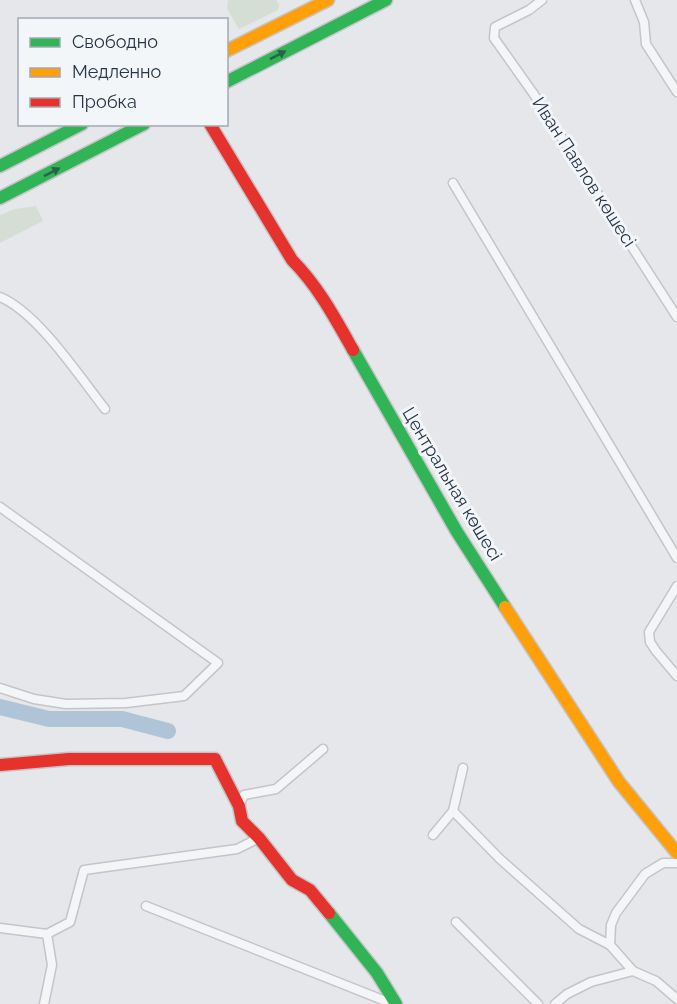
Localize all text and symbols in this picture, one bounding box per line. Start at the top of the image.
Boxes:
legend [18,18,228,126]
text: Свободно [72,31,158,52]
one-way arrow [270,51,287,60]
text: Медленно [72,61,161,82]
text: Пробка [72,91,137,112]
street label: Иван Павлов көшесі [528,93,641,250]
one-way arrow [44,167,61,177]
street label: Центральная көшесі [398,403,507,564]

